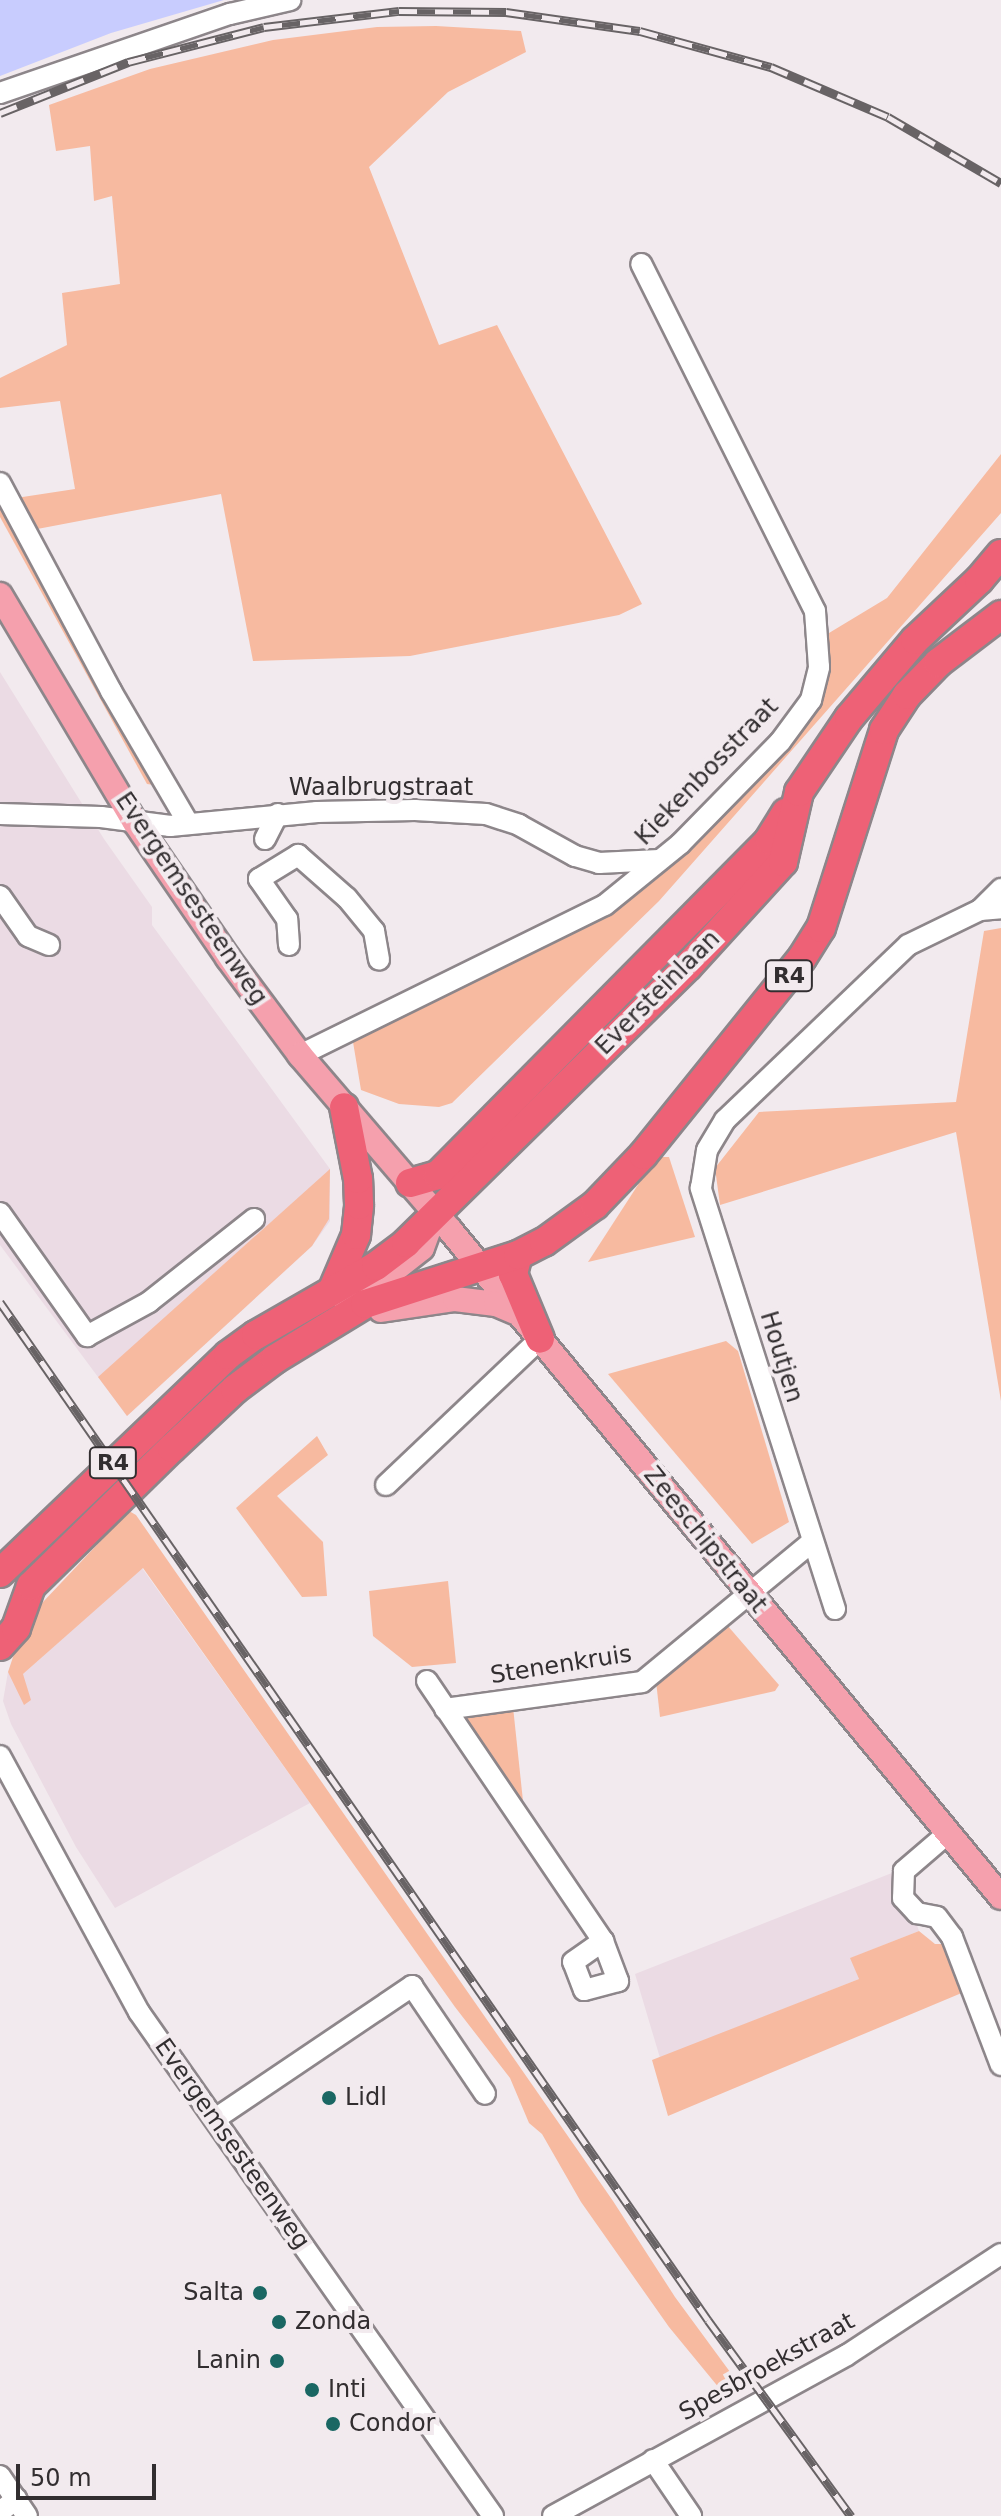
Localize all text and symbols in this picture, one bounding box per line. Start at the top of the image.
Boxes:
street label: Kiekenbosstraat [630,693,784,851]
street label: Waalbrugstraat [289,774,473,802]
street label: Evergemsesteenweg [109,787,273,1011]
street label: Eversteinlaan [590,925,726,1061]
road number: R4 [763,958,815,994]
street label: Houtjen [753,1308,809,1406]
road number: R4 [87,1445,139,1481]
street label: Zeeschipstraat [637,1461,773,1619]
street label: Stenenkruis [488,1640,634,1690]
street label: Evergemsesteenweg [148,2033,316,2255]
place label: Lidl [345,2084,387,2112]
marker: Lidl [320,2089,338,2107]
place label: Salta [183,2279,244,2307]
marker: Salta [251,2284,269,2302]
street label: Spesbroekstraat [674,2307,860,2427]
place label: Zonda [295,2308,371,2336]
marker: Zonda [270,2313,288,2331]
place label: Lanin [196,2347,261,2375]
marker: Lanin [268,2352,286,2370]
place label: Inti [328,2376,366,2404]
marker: Inti [303,2381,321,2399]
place label: Condor [349,2410,435,2438]
marker: Condor [324,2415,342,2433]
scale bar [20,2448,160,2498]
text: 50 m [30,2464,92,2492]

